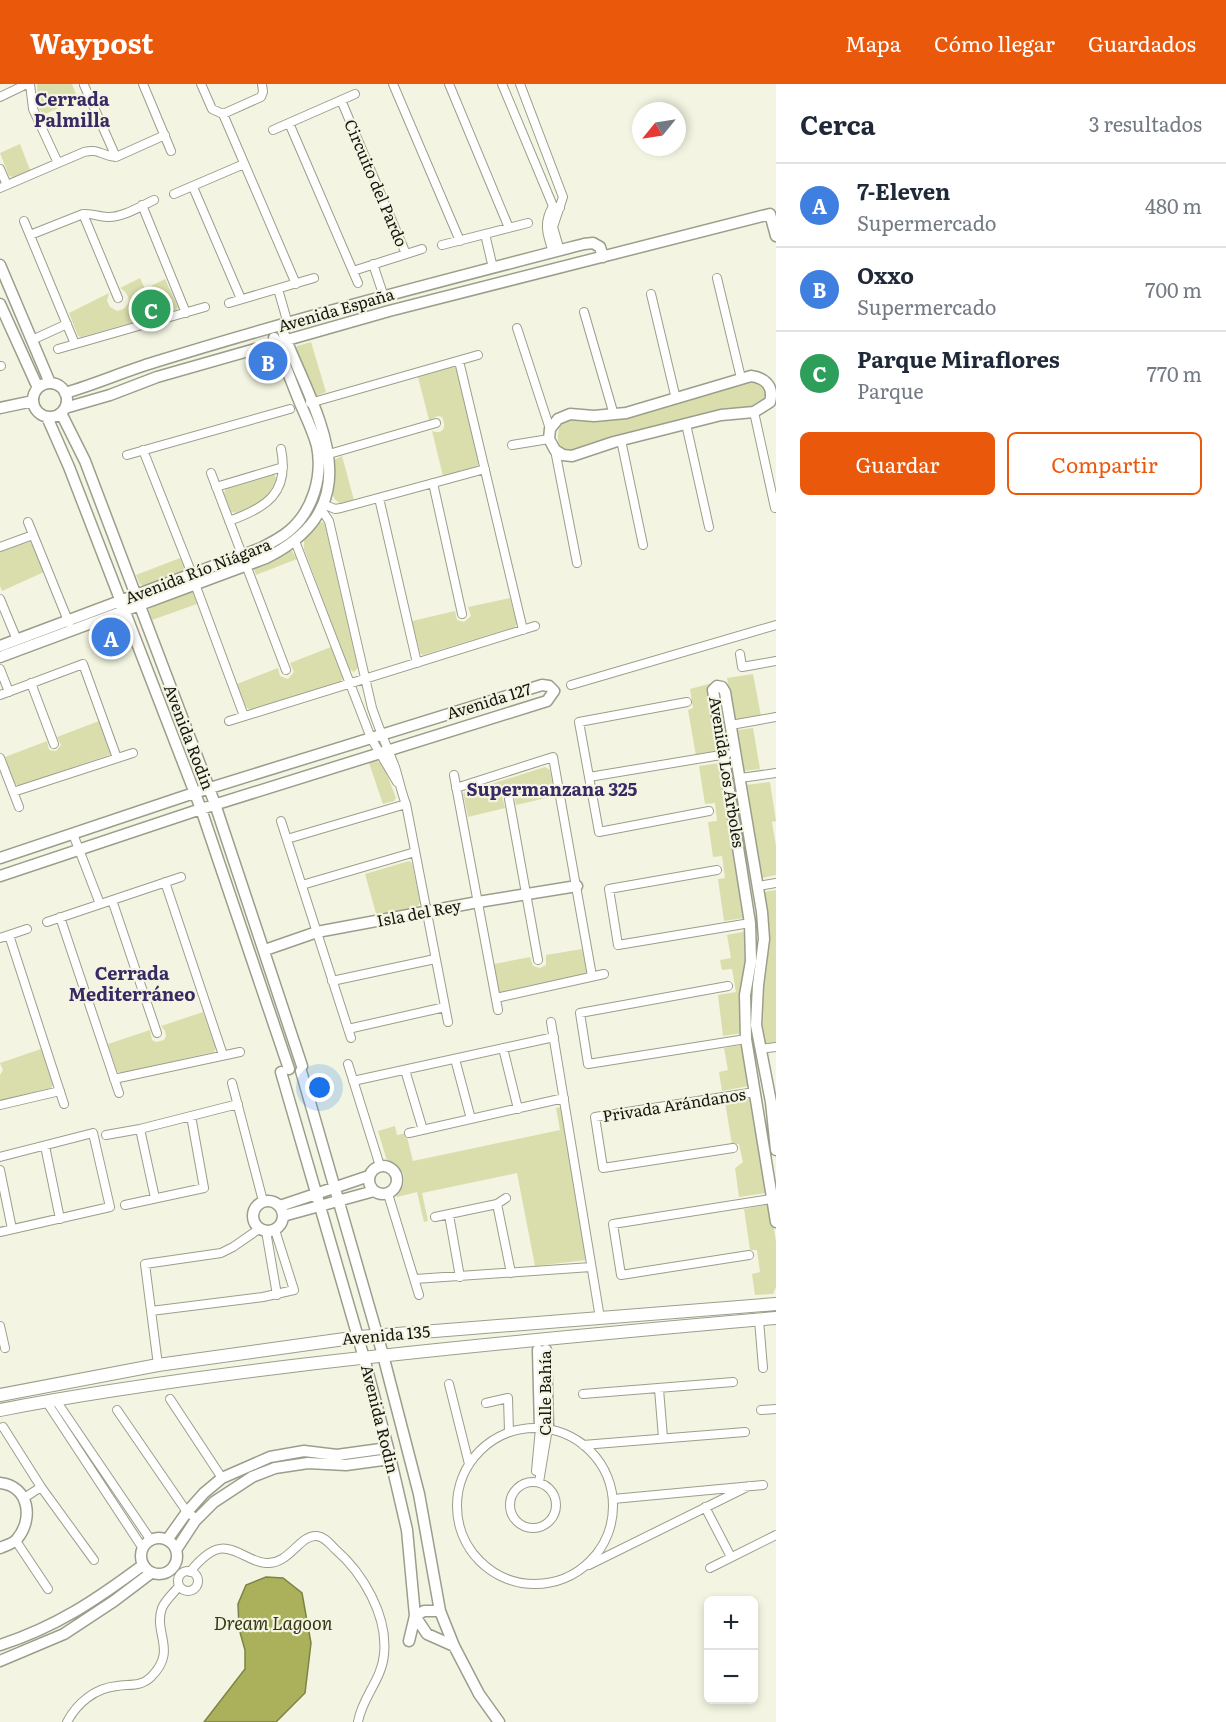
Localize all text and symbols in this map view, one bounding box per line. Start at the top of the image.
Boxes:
text: Waypost [30,21,154,63]
text: Mapa [845,27,901,58]
text: Cómo llegar [934,27,1055,58]
text: Guardados [1088,27,1196,58]
district label: Cerrada Palmilla [34,85,111,133]
north arrow [632,102,686,156]
text: Cerca [800,104,876,143]
text: 3 resultados [1089,108,1202,138]
street label: Circuito del Pardo [339,115,415,250]
text: 7-Eleven [857,174,950,207]
text: A [812,190,827,220]
text: 480 m [1145,190,1202,220]
text: Supermercado [857,207,997,237]
text: Oxxo [857,258,914,291]
text: B [813,274,826,304]
text: 700 m [1145,274,1202,304]
street label: Avenida España [275,281,397,337]
pin: C [132,286,170,332]
text: Supermercado [857,291,997,321]
pin: B [248,338,288,384]
text: Parque Miraflores [857,342,1060,375]
text: C [812,358,827,388]
text: 770 m [1147,358,1202,388]
text: Parque [857,375,924,405]
button: Guardar [800,432,995,495]
button: Compartir [1007,432,1202,495]
street label: Avenida Río Niágara [121,531,275,609]
pin: A [92,614,130,660]
street label: Avenida 127 [443,676,534,724]
street label: Avenida Rodin [159,680,221,793]
street label: Avenida Los Arboles [704,694,752,849]
district label: Supermanzana 325 [467,775,638,802]
street label: Isla del Rey [374,892,464,932]
district label: Cerrada Mediterráneo [69,959,196,1007]
your location [305,1073,334,1102]
street label: Privada Arándanos [601,1081,747,1127]
street label: Avenida 135 [341,1318,431,1350]
street label: Calle Bahía [532,1350,556,1436]
street label: Avenida Rodin [356,1362,406,1476]
map controls [704,1596,758,1704]
button: + [704,1596,758,1650]
water label: Dream Lagoon [214,1609,333,1636]
button: − [704,1650,758,1704]

